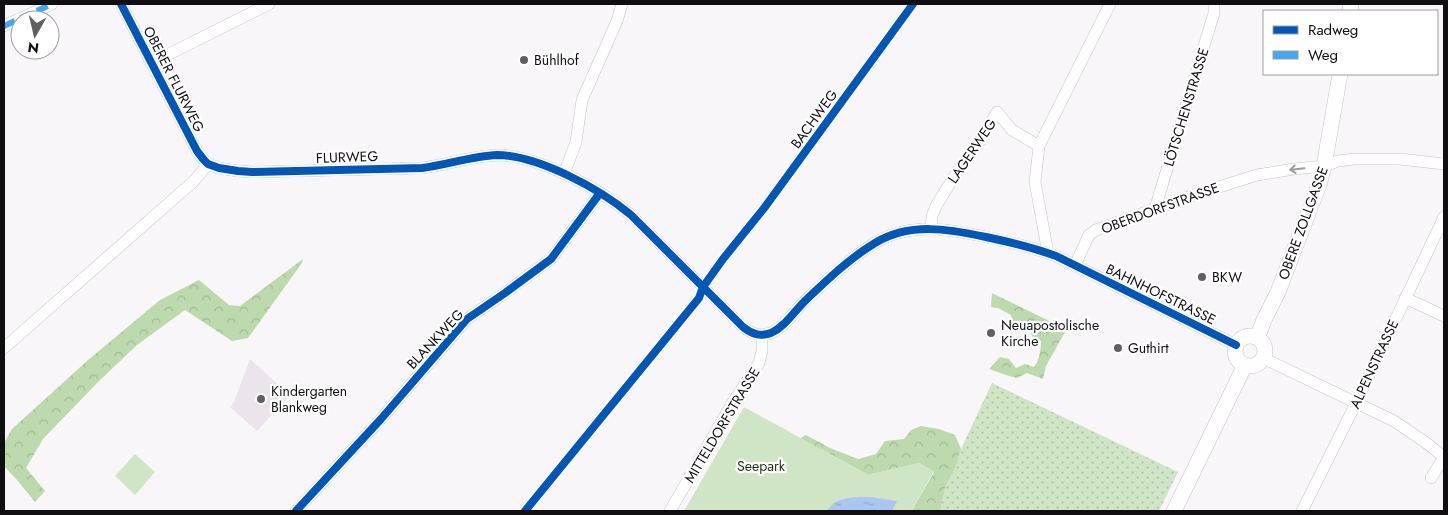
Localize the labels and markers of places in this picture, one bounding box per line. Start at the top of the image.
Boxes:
place label: Bühlhof [534,50,580,70]
marker: Bühlhof [518,54,530,66]
place label: BKW [1212,267,1242,287]
marker: BKW [1196,271,1208,283]
place label: Neuapostolische Kirche [1001,315,1099,351]
marker: Neuapostolische Kirche [985,327,997,339]
place label: Guthirt [1128,338,1169,358]
marker: Guthirt [1112,342,1124,354]
place label: Kindergarten Blankweg [271,381,347,417]
marker: Kindergarten Blankweg [255,393,267,405]

